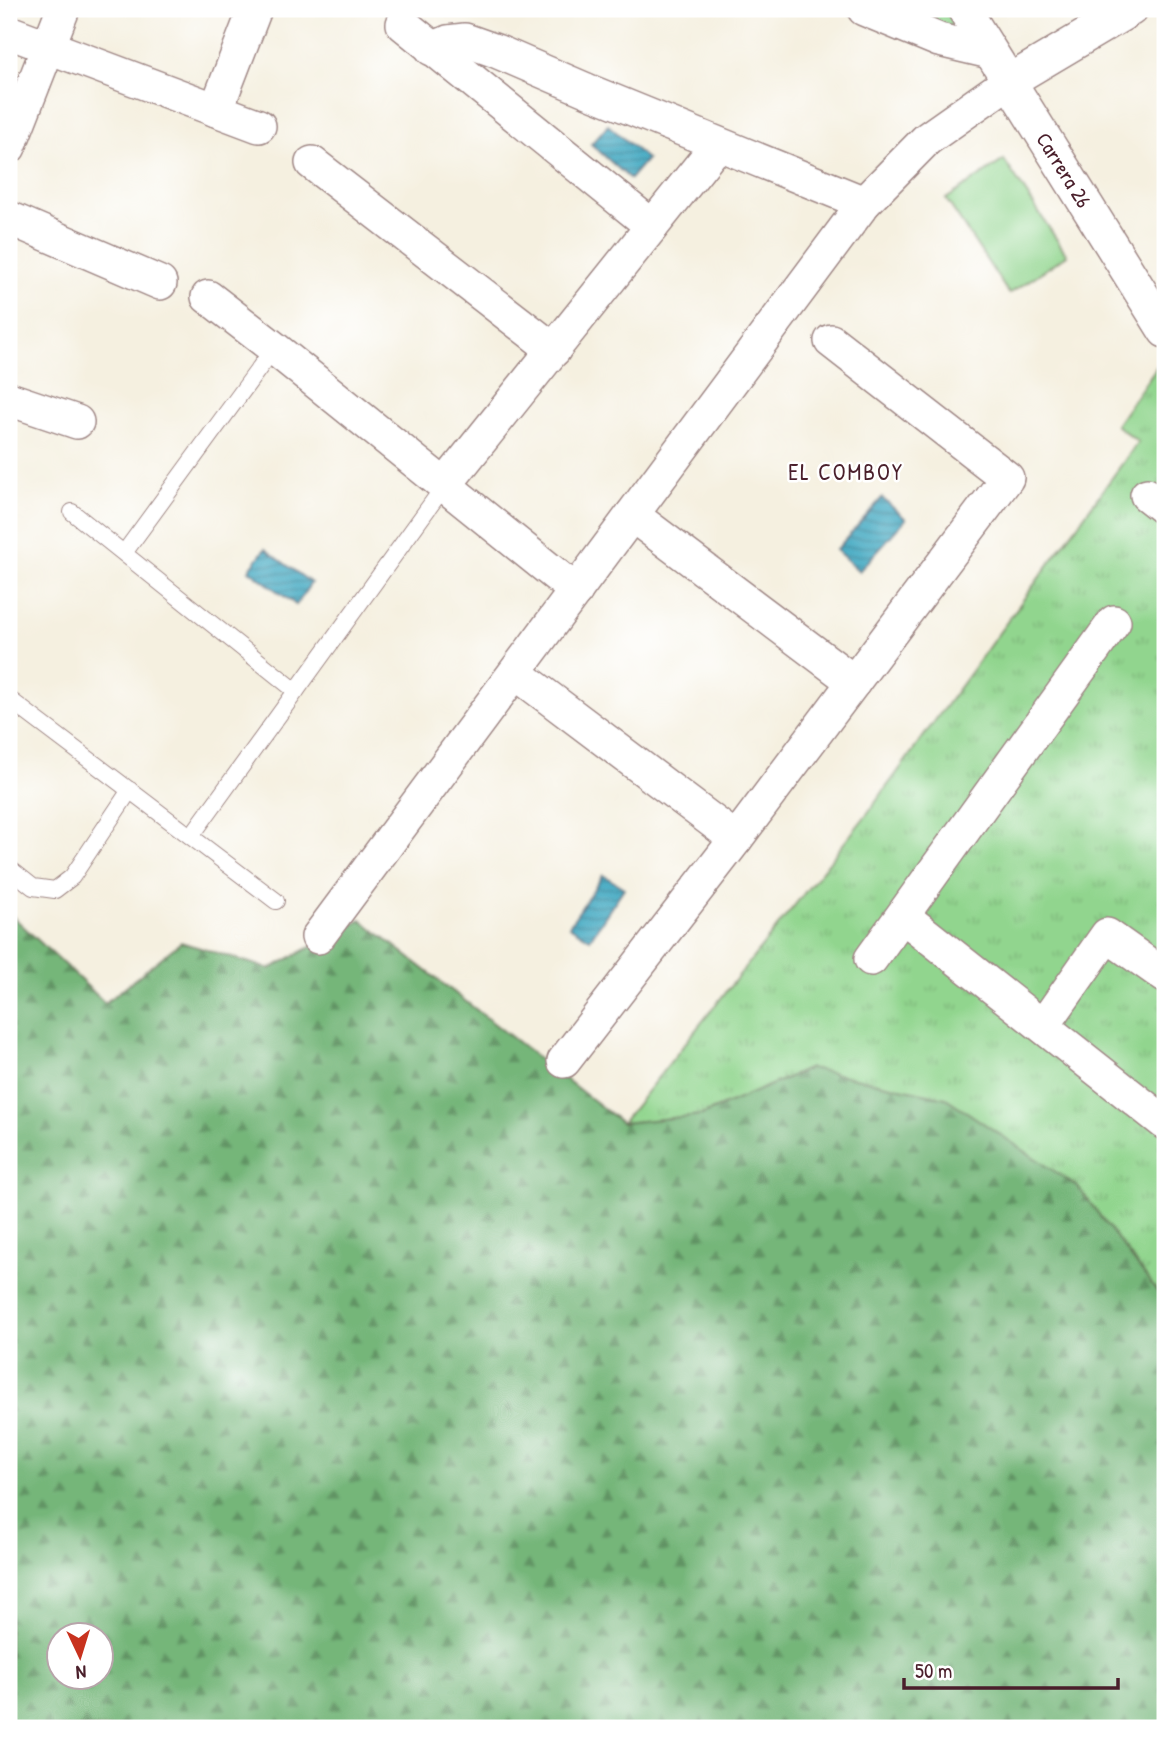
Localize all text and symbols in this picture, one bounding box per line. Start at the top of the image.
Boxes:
street label: Carrera 26 [1030,127,1098,213]
district label: EL COMBOY [788,456,904,487]
north arrow [46,1622,116,1692]
scale bar [904,1646,1118,1690]
text: 50 m [915,1656,952,1685]
text: N [75,1660,87,1686]

